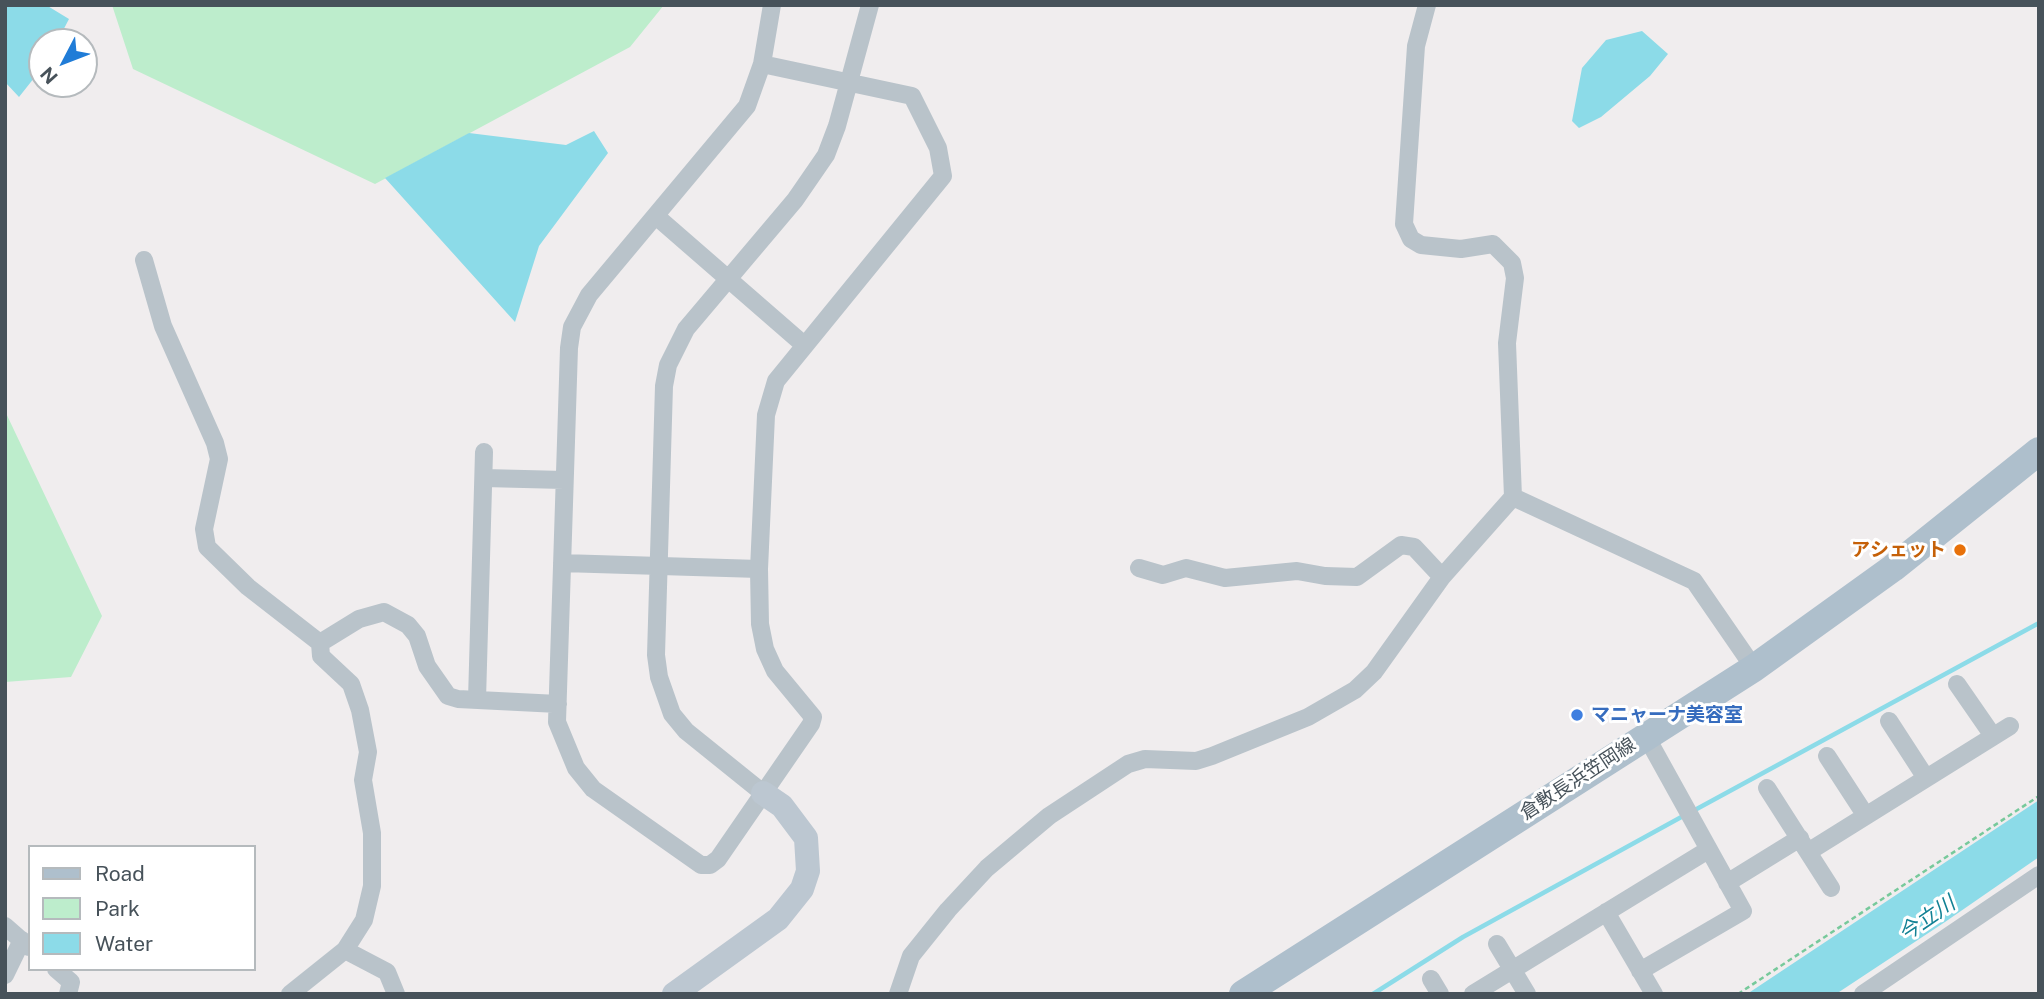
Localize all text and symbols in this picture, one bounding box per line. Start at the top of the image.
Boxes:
north arrow [28,28,98,98]
text: N [36,63,62,89]
place label: アシェット [1851,539,1946,561]
marker: アシェット [1952,542,1968,558]
place label: マニャーナ美容室 [1591,704,1743,726]
marker: マニャーナ美容室 [1569,707,1585,723]
street label: 倉敷長浜笠岡線 [1516,733,1640,825]
legend [28,845,256,971]
text: Road [95,861,145,886]
water label: 今立川 [1894,891,1960,947]
text: Park [95,896,140,921]
text: Water [95,931,153,956]

